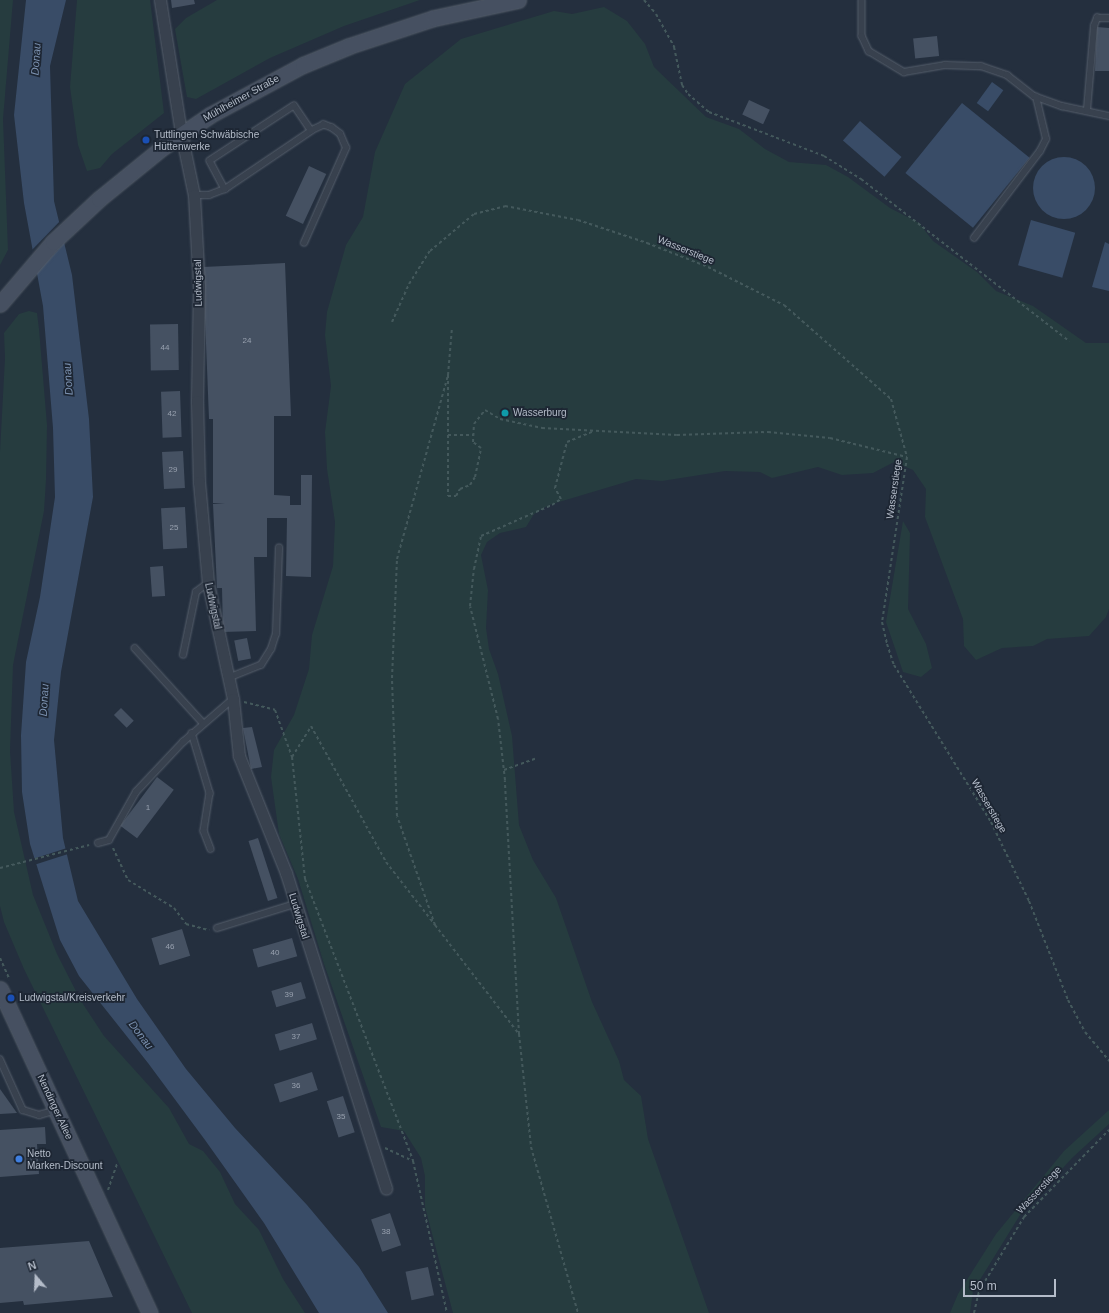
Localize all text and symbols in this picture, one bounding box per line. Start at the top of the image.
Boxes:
water label: Donau [28,42,44,76]
street label: Mühlheimer Straße [201,72,281,124]
place label: Tuttlingen Schwäbische Hüttenwerke [154,128,259,152]
marker: Tuttlingen Schwäbische Hüttenwerke [141,135,151,145]
street label: Wasserstiege [656,233,716,267]
street label: Ludwigstal [192,259,204,307]
house number: 24 [243,336,251,346]
house number: 44 [161,343,169,353]
water label: Donau [60,362,76,396]
place label: Wasserburg [513,407,567,419]
marker: Wasserburg [500,408,510,418]
house number: 42 [168,409,176,419]
street label: Wasserstiege [884,458,904,520]
house number: 29 [169,465,177,475]
house number: 25 [170,523,178,533]
street label: Ludwigstal [202,582,224,630]
water label: Donau [37,683,51,717]
street label: Wasserstiege [969,777,1009,835]
house number: 1 [146,803,150,813]
street label: Ludwigstal [286,892,312,940]
house number: 46 [166,942,174,952]
house number: 40 [271,948,279,958]
house number: 39 [285,990,293,1000]
place label: Ludwigstal/Kreisverkehr [19,992,125,1004]
marker: Ludwigstal/Kreisverkehr [6,993,16,1003]
water label: Donau [126,1018,156,1052]
house number: 37 [292,1032,300,1042]
street label: Nendinger Allee [35,1072,75,1142]
house number: 36 [292,1081,300,1091]
house number: 35 [337,1112,345,1122]
place label: Netto Marken-Discount [27,1147,103,1170]
marker: Netto Marken-Discount [14,1154,24,1164]
street label: Wasserstiege [1014,1164,1064,1216]
house number: 38 [382,1227,390,1237]
north arrow [16,1257,56,1297]
text: N [26,1259,38,1273]
scale bar [965,1271,1058,1297]
text: 50 m [970,1279,997,1293]

